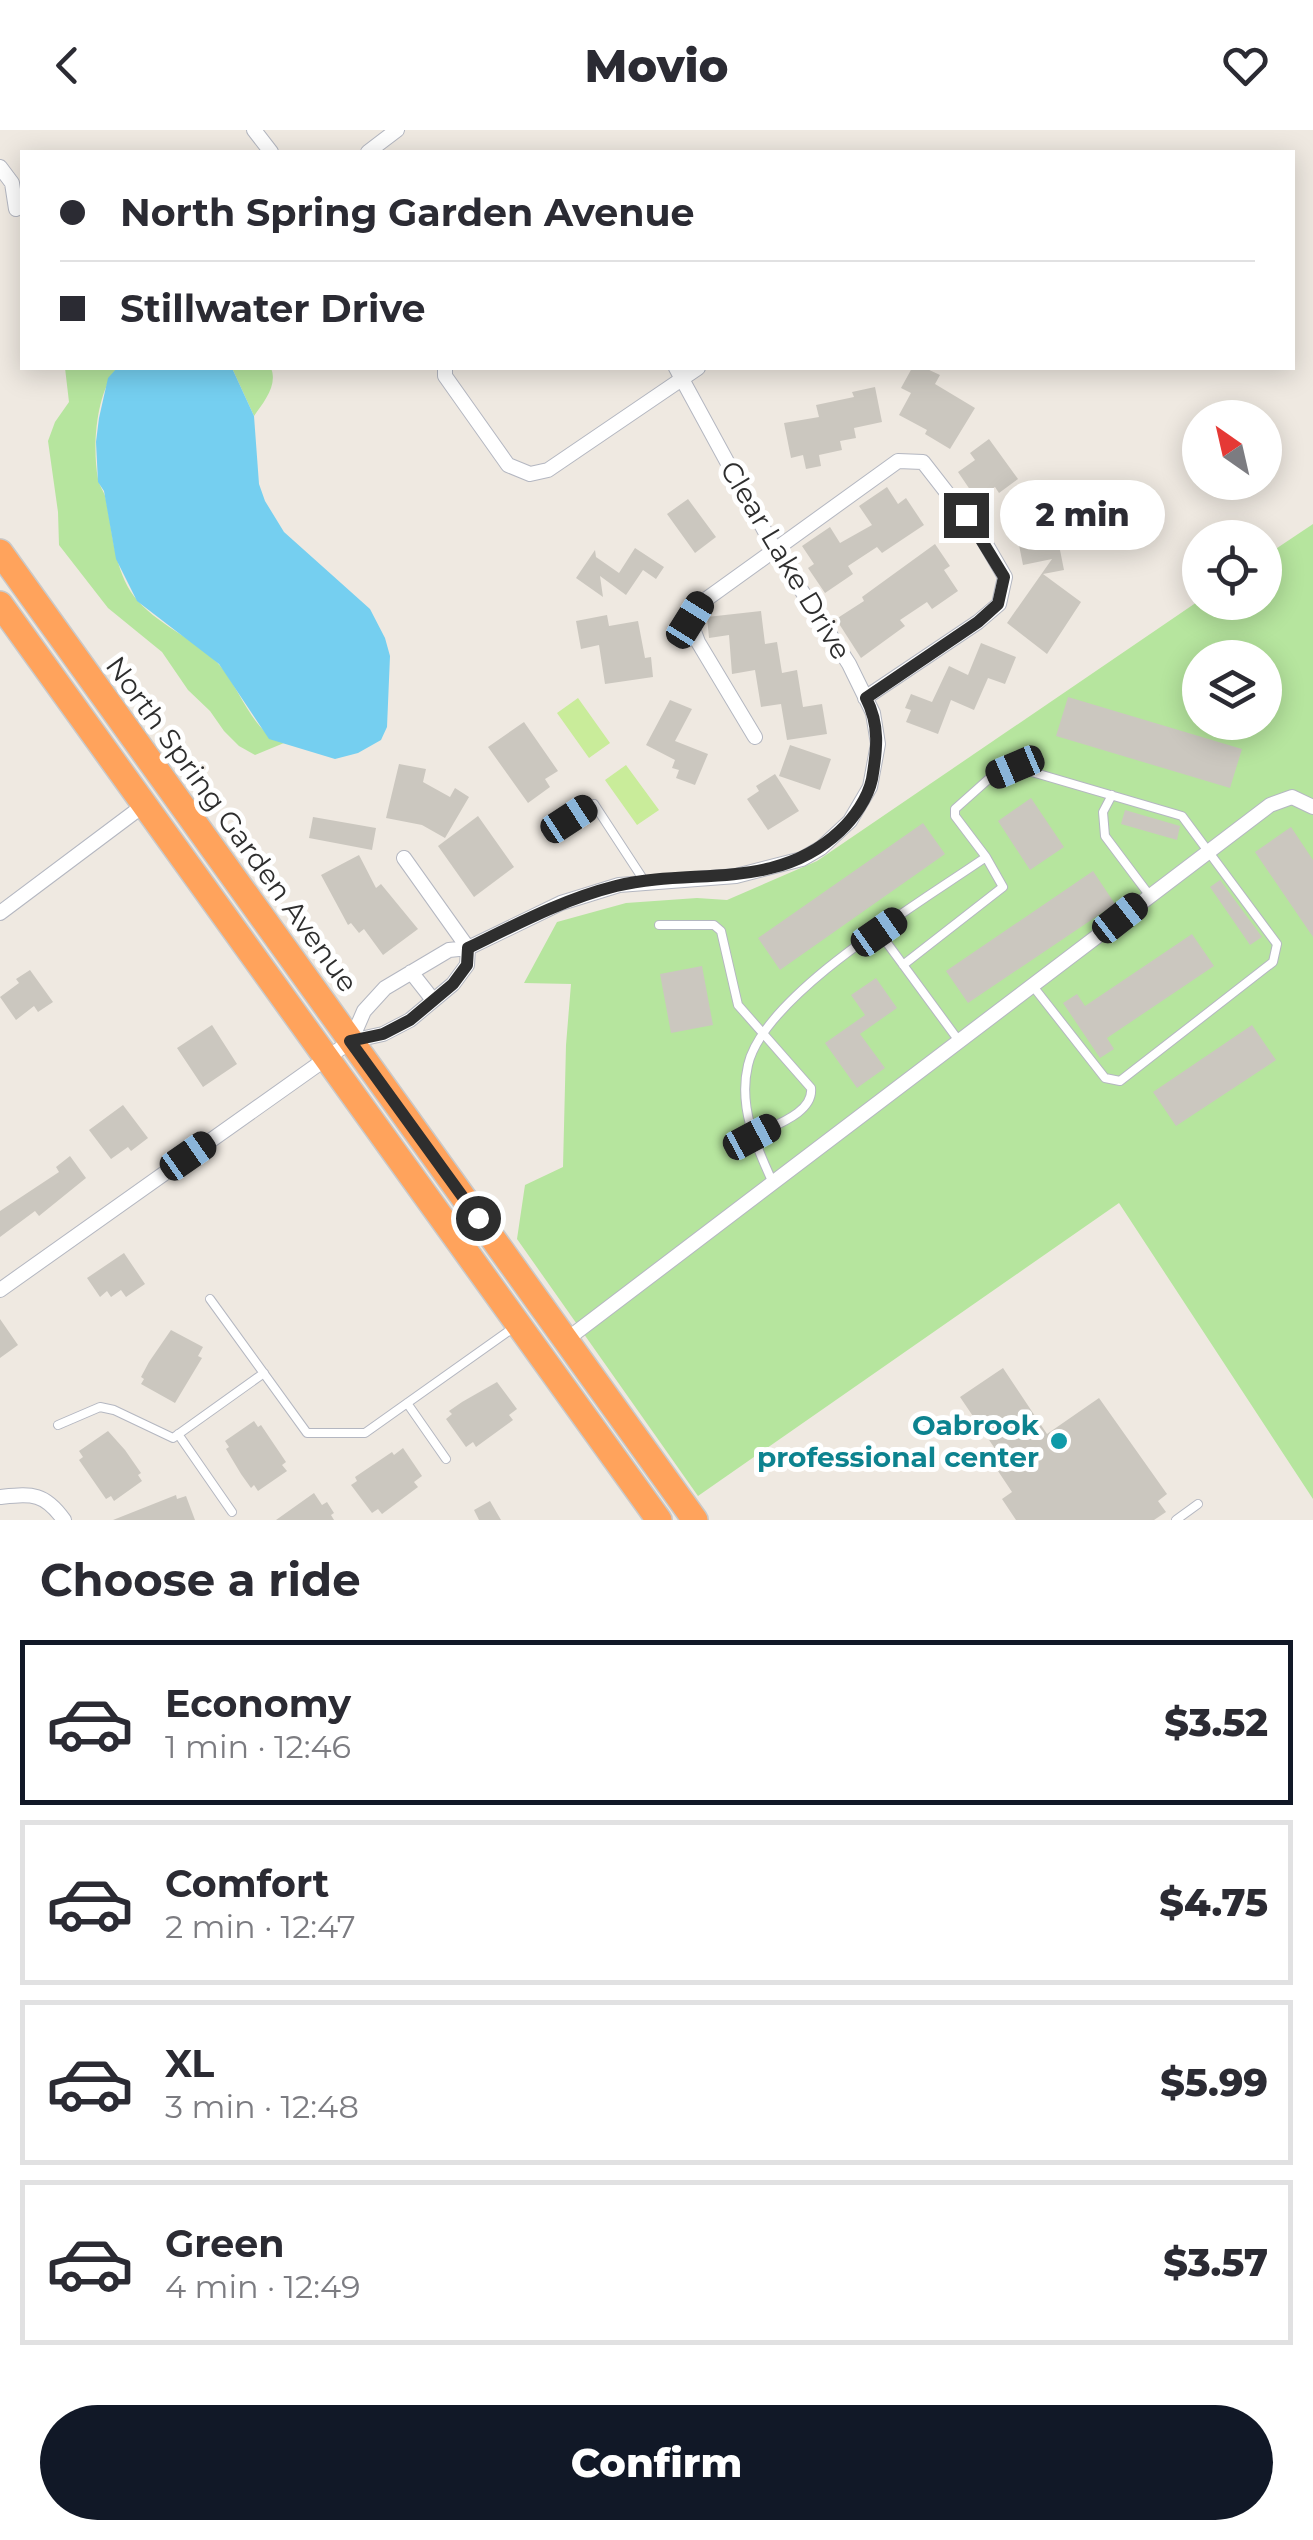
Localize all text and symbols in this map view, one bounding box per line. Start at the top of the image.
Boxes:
icon: back [40,38,95,93]
text: Movio [584,38,729,93]
icon: heart [1218,38,1273,93]
text: North Spring Garden Avenue [120,189,695,236]
text: Stillwater Drive [120,285,426,332]
north arrow [1182,400,1282,500]
map controls [1182,400,1282,740]
street label: Clear Lake Drive [713,455,859,665]
callout: 2 min [1001,480,1166,550]
route end [944,493,989,538]
text: 2 min [1035,495,1130,534]
button: locate [1182,520,1282,620]
car [661,587,719,653]
button: layers [1182,640,1282,740]
street label: North Spring Garden Avenue [99,650,365,998]
car [982,741,1048,793]
car [536,790,602,848]
car [1087,888,1153,948]
car [846,903,912,961]
car [718,1110,786,1164]
car [155,1127,221,1185]
route start [456,1196,501,1241]
place label: Oabrook professional center [757,1408,1040,1474]
marker: Oabrook professional center [1048,1430,1070,1452]
text: Choose a ride [40,1552,361,1607]
icon: car [45,1678,135,1768]
text: Economy [165,1680,351,1727]
text: $3.52 [1164,1699,1268,1746]
text: 1 min · 12:46 [165,1727,351,1766]
icon: car [45,1858,135,1948]
text: Comfort [165,1860,329,1907]
text: $4.75 [1159,1879,1268,1926]
text: 2 min · 12:47 [165,1907,356,1946]
icon: car [45,2038,135,2128]
text: XL [165,2040,214,2087]
text: $5.99 [1160,2059,1268,2106]
text: 3 min · 12:48 [165,2087,359,2126]
icon: car [45,2218,135,2308]
text: Green [165,2220,285,2267]
text: $3.57 [1163,2239,1268,2286]
text: 4 min · 12:49 [165,2267,360,2306]
button: Confirm [40,2405,1273,2520]

